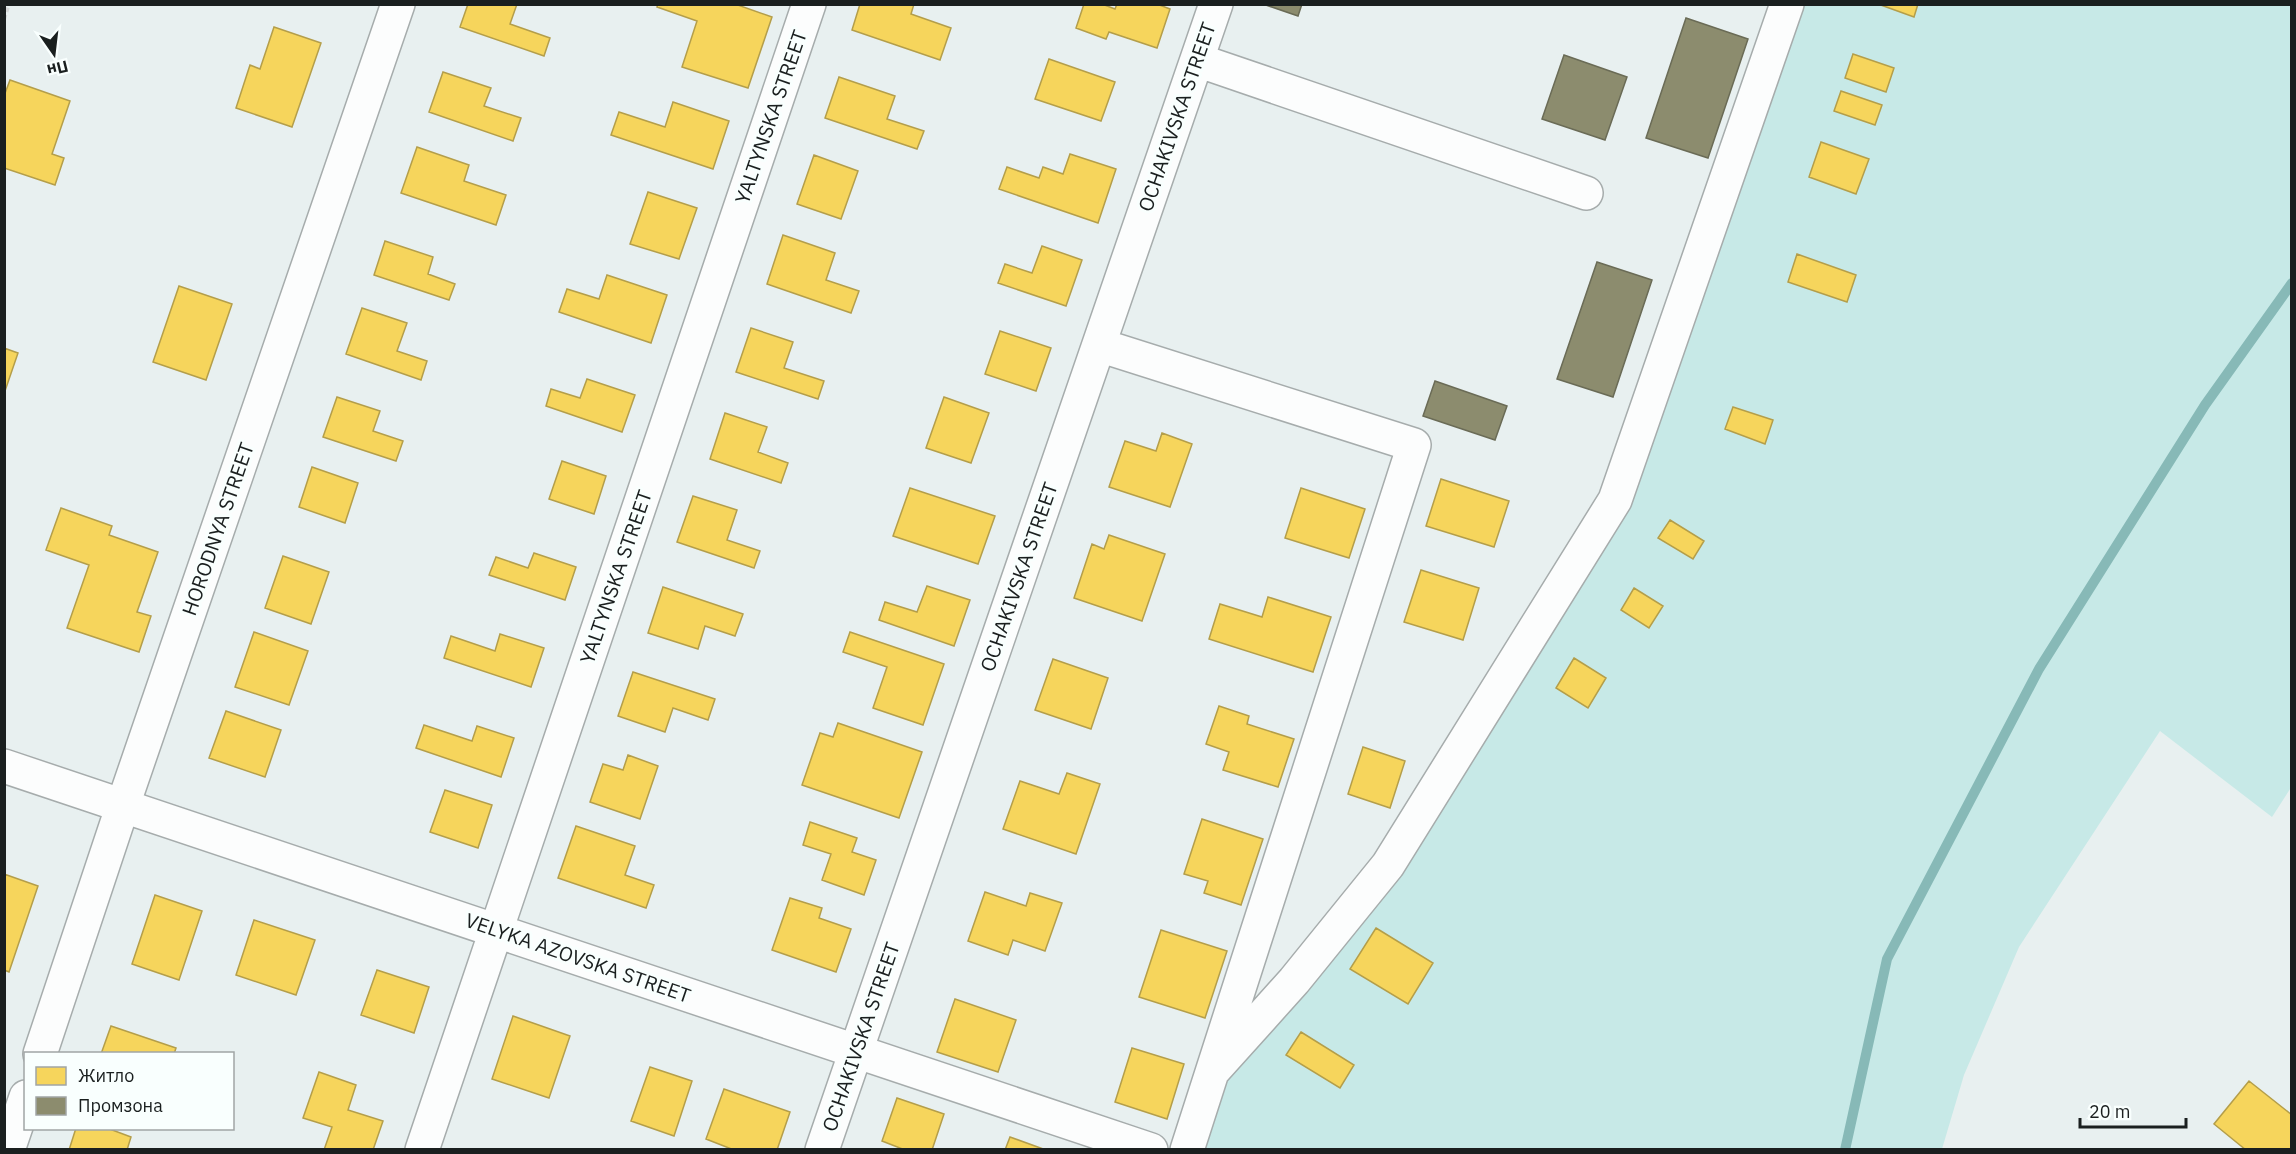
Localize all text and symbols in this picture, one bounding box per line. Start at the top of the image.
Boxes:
street label: OCHAKIVSKA STREET [1131,19,1222,215]
north arrow [24,24,84,84]
street label: YALTYNSKA STREET [728,26,813,207]
text: Пн [45,56,70,81]
street label: HORODNYA STREET [175,439,260,619]
street label: OCHAKIVSKA STREET [973,479,1064,675]
street label: YALTYNSKA STREET [573,486,658,667]
street label: VELYKA AZOVSKA STREET [462,906,694,1009]
street label: OCHAKIVSKA STREET [815,939,906,1135]
legend [24,1052,234,1130]
text: Житло [78,1064,134,1087]
scale bar [2080,1091,2186,1129]
text: Промзона [78,1094,163,1117]
text: 20 m [2089,1100,2131,1123]

